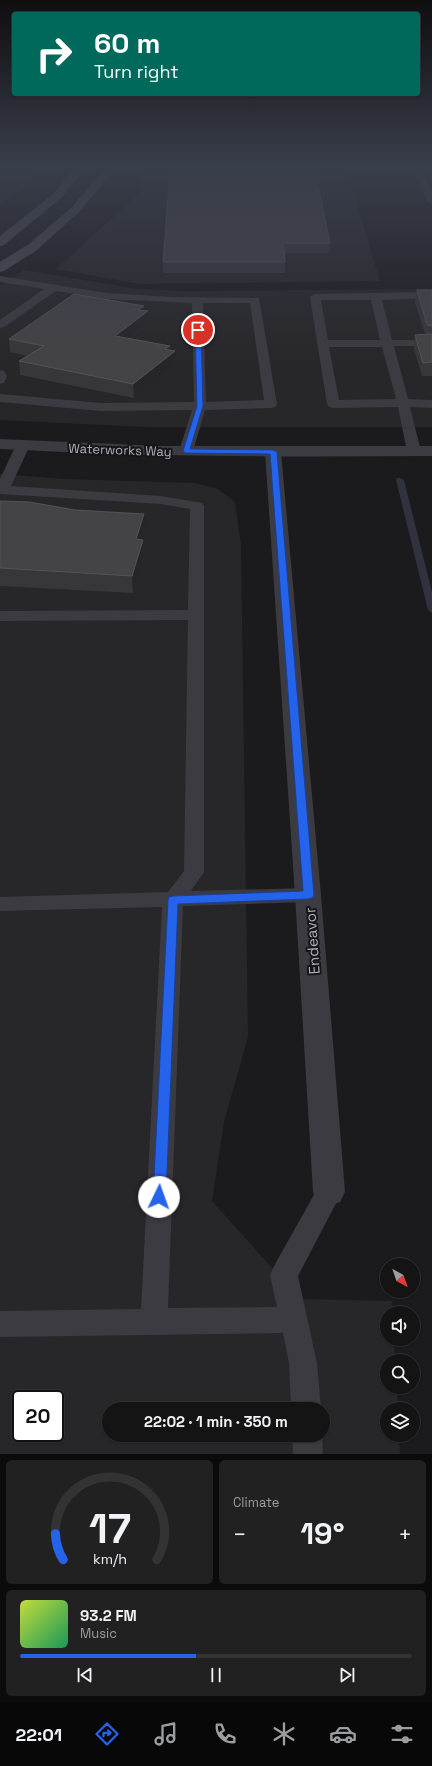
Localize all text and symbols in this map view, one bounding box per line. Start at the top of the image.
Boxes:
text: 60 m [94,25,160,61]
icon: right [28,28,80,80]
text: Turn right [94,60,178,83]
pin [181,313,215,347]
icon: arrive [187,319,209,341]
street label: Waterworks Way [68,440,172,460]
street label: Endeavor [300,907,324,975]
position arrow [138,1176,180,1218]
north arrow [380,1258,420,1298]
map controls [380,1258,420,1442]
button: sound [380,1306,420,1346]
button: search [380,1354,420,1394]
speed limit sign: 20 [12,1390,64,1442]
button: layers [380,1402,420,1442]
text: 22:02 · 1 min · 350 m [144,1412,288,1431]
text: Climate [233,1494,279,1511]
text: 17 [89,1502,130,1555]
text: 19° [301,1514,344,1553]
text: − [233,1520,247,1548]
text: + [398,1520,412,1548]
text: km/h [92,1550,127,1568]
text: 93.2 FM [80,1606,137,1625]
text: Music [80,1625,117,1642]
icon: previous [74,1664,96,1686]
icon: pause [205,1664,227,1686]
icon: next [336,1664,358,1686]
icon: directions [93,1720,121,1748]
icon: music [152,1720,180,1748]
icon: phone [211,1720,239,1748]
icon: climate [270,1720,298,1748]
icon: car [329,1720,357,1748]
icon: filters [388,1720,416,1748]
text: 22:01 [16,1723,62,1746]

